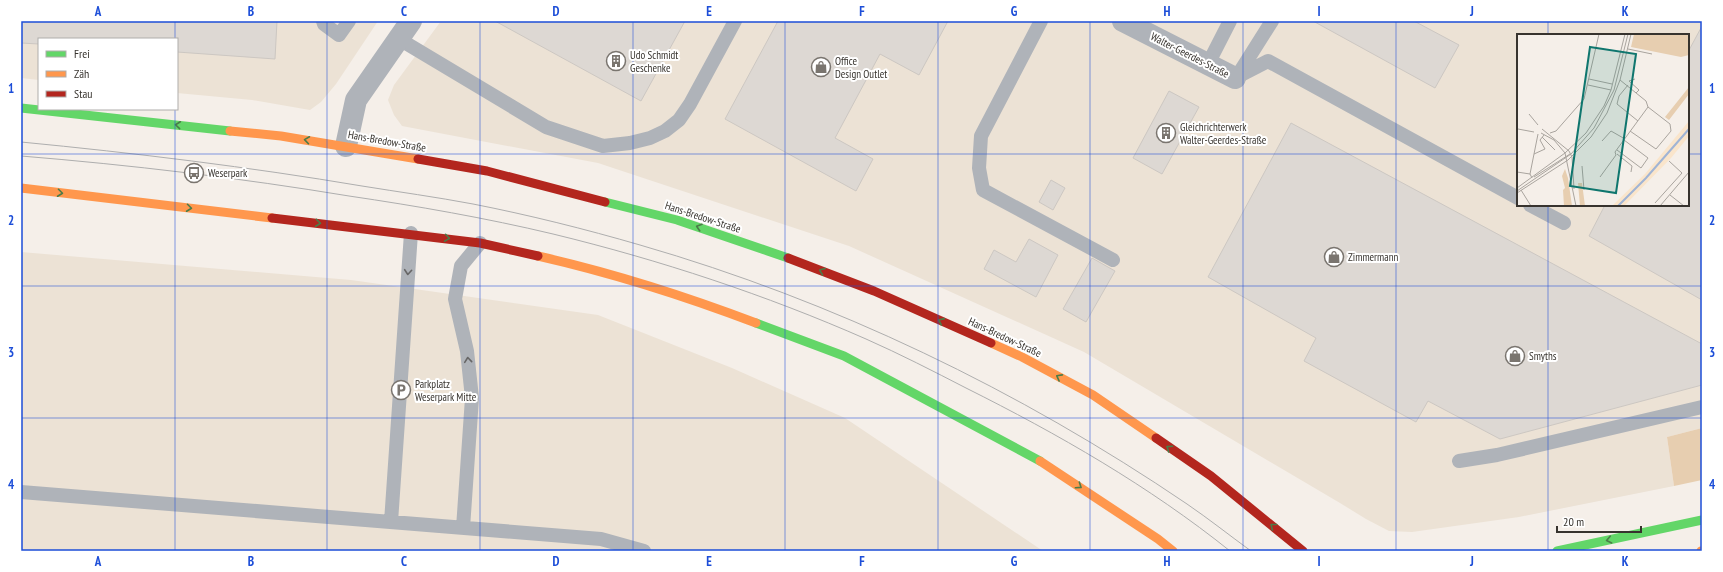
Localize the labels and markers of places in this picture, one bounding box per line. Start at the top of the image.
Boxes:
place label: Udo Schmidt Geschenke [630,48,678,75]
building icon: Udo Schmidt Geschenke [605,50,627,72]
place label: Office Design Outlet [835,54,887,81]
shop icon: Office Design Outlet [810,56,832,78]
place label: Gleichrichterwerk Walter-Geerdes-Straße [1180,120,1267,147]
building icon: Gleichrichterwerk Walter-Geerdes-Straße [1155,122,1177,144]
bus stop icon: Weserpark [183,162,205,184]
place label: Weserpark [208,166,248,180]
shop icon: Zimmermann [1323,246,1345,268]
place label: Zimmermann [1348,250,1398,264]
shop icon: Smyths [1504,345,1526,367]
place label: Smyths [1529,349,1557,363]
place label: Parkplatz Weserpark Mitte [415,377,477,404]
parking icon: Parkplatz Weserpark Mitte [390,379,412,401]

